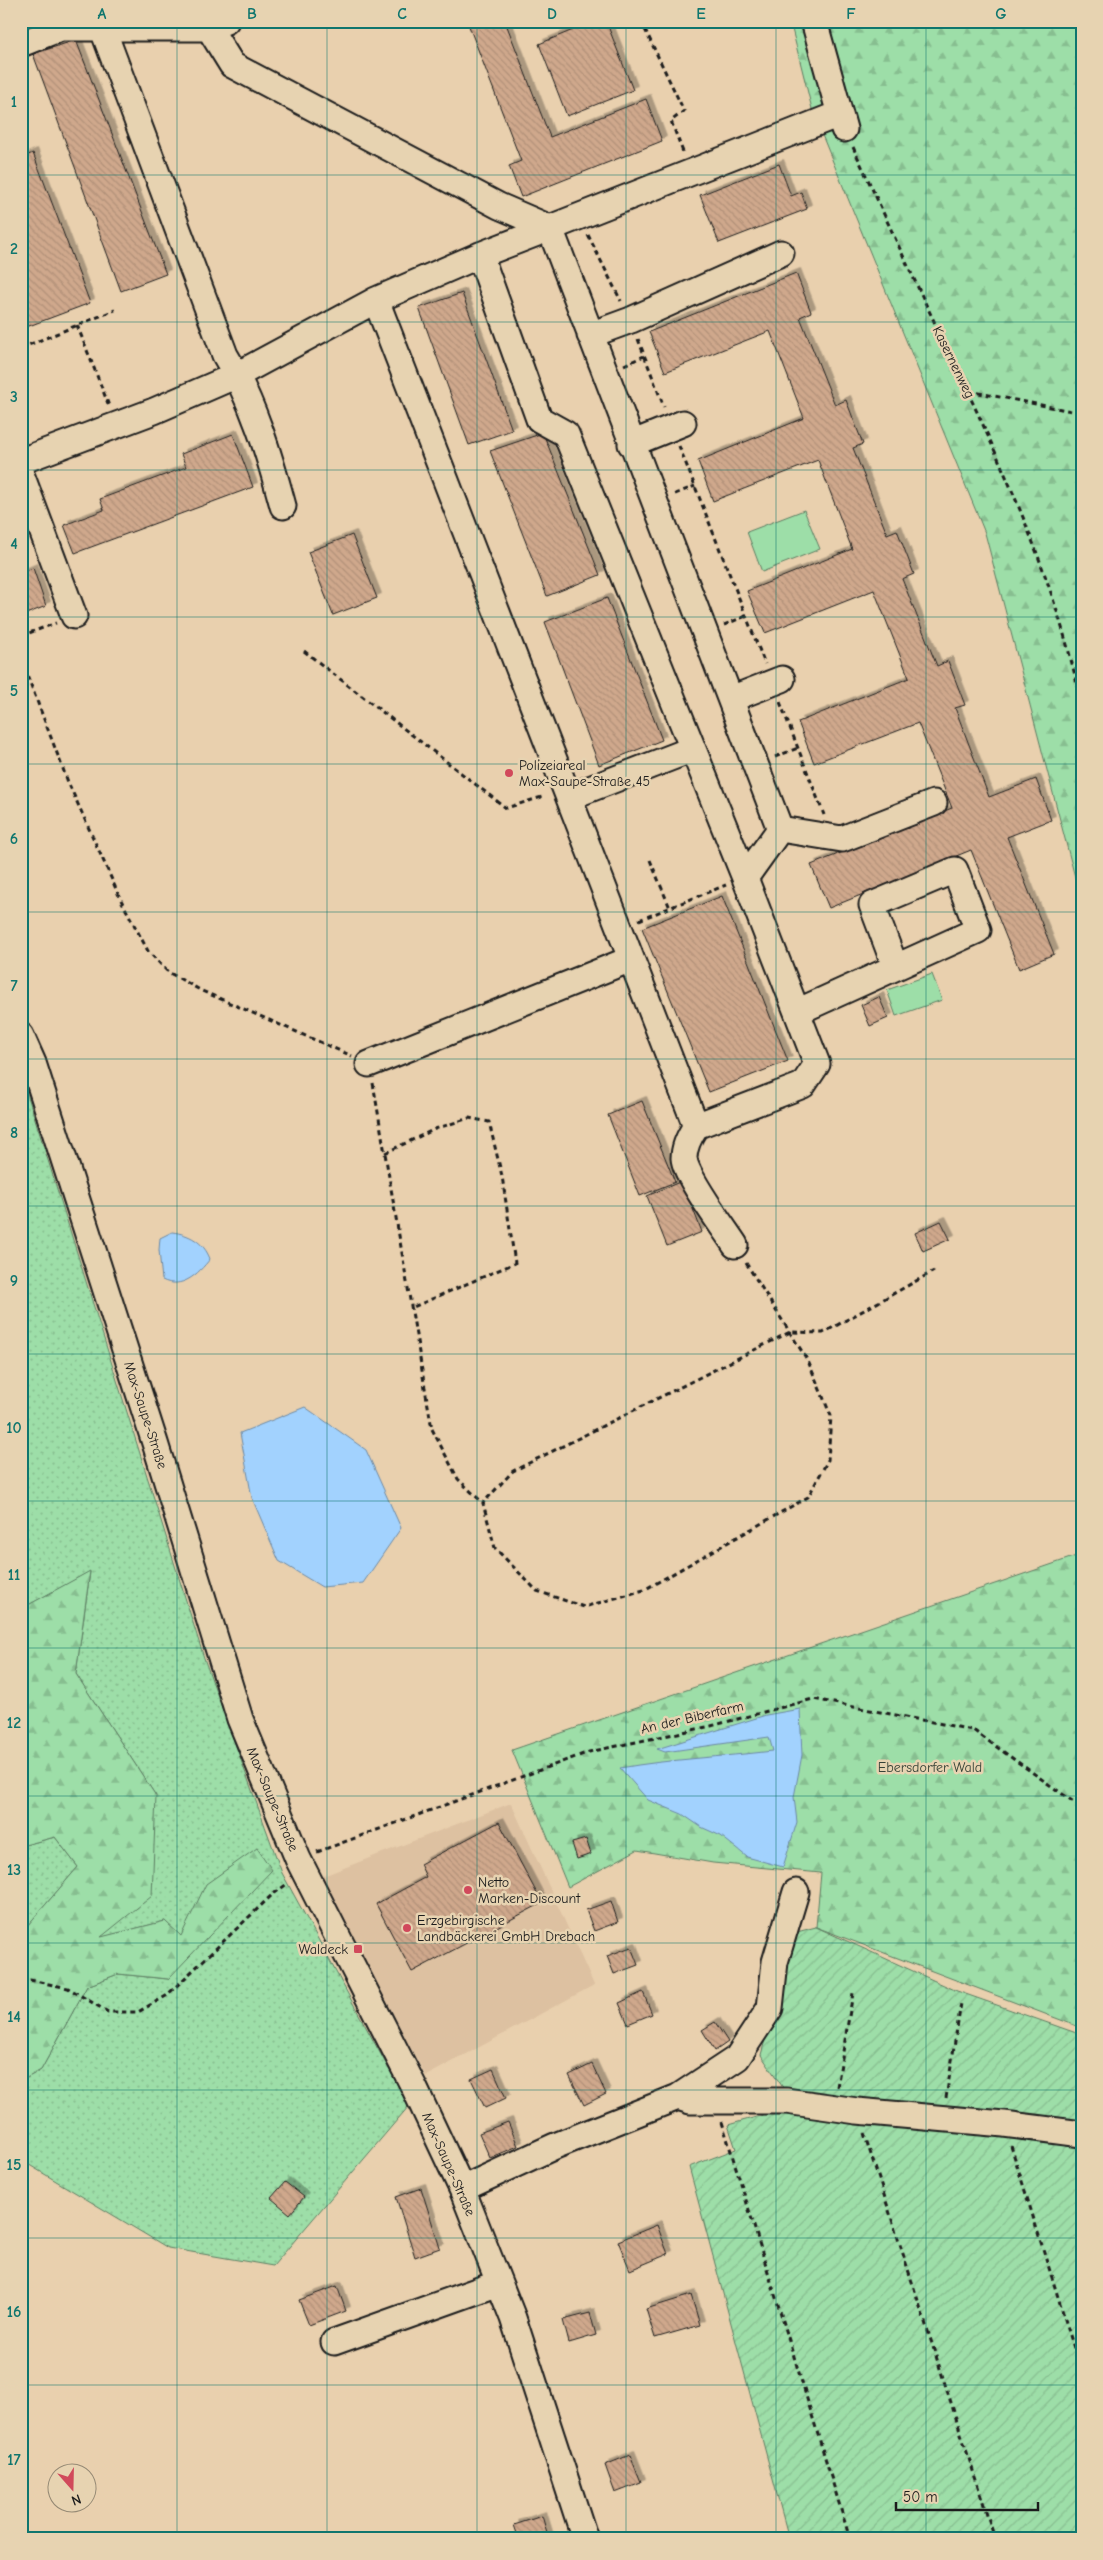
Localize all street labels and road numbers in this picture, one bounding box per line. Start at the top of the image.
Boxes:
street label: Kasernenweg [929,323,978,401]
street label: Max-Saupe-Straße [120,1359,171,1471]
street label: An der Biberfarm [639,1697,745,1738]
street label: Max-Saupe-Straße [243,1744,302,1854]
street label: Max-Saupe-Straße [418,2110,479,2219]

